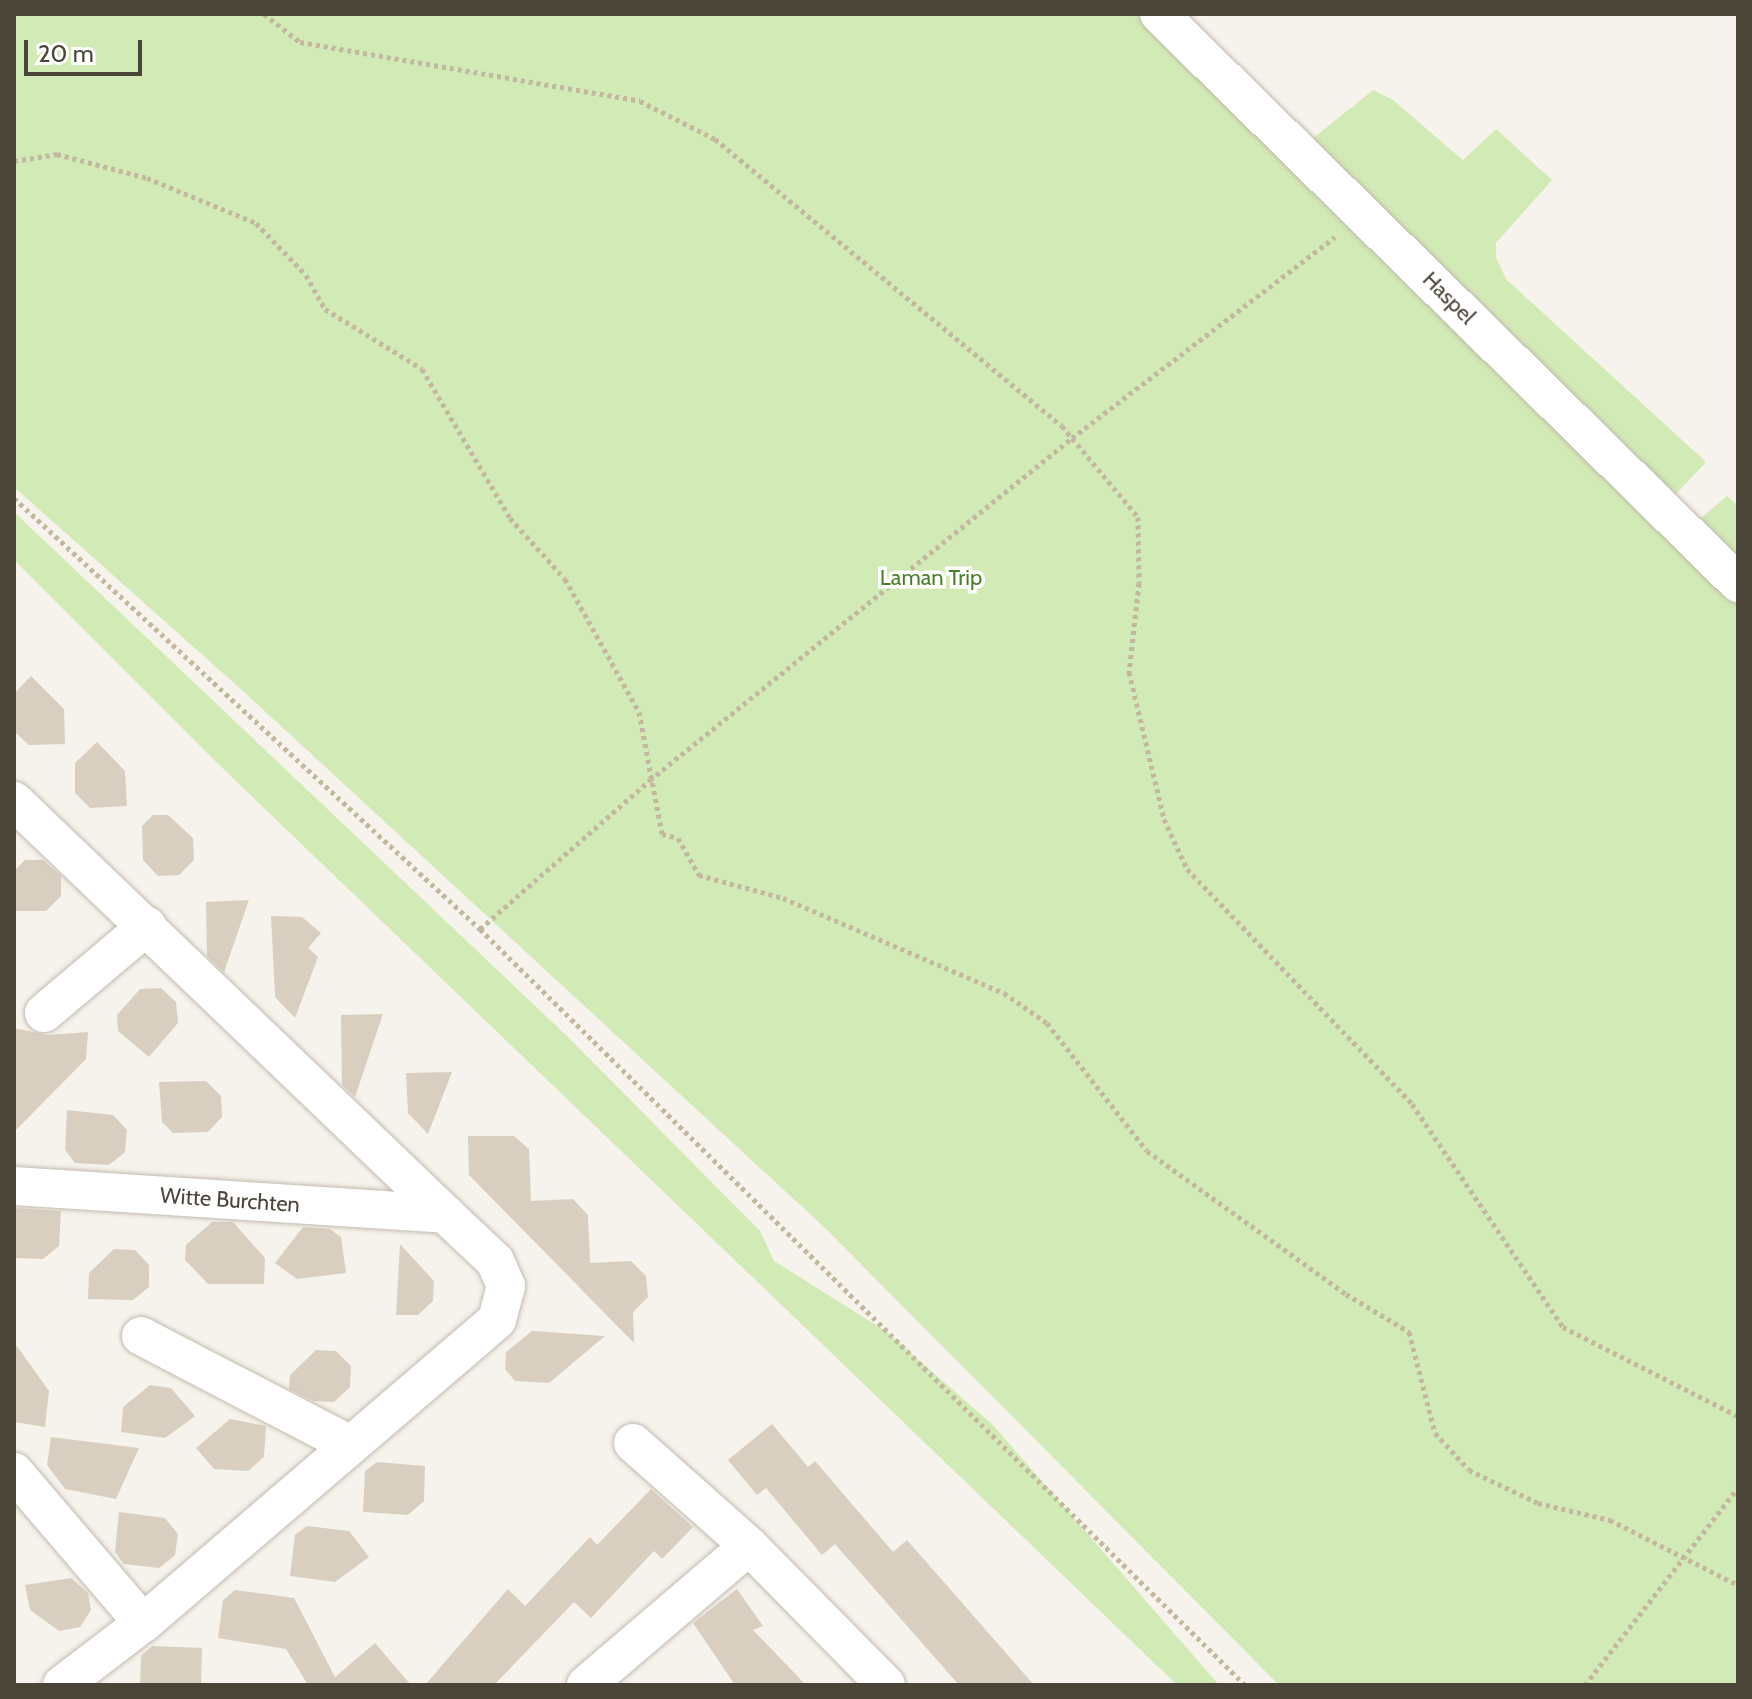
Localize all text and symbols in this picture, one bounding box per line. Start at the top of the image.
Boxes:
scale bar [28,24,146,74]
text: 20 m [38,39,94,68]
street label: Haspel [1417,266,1481,330]
park label: Laman Trip [880,565,982,591]
street label: Witte Burchten [159,1182,301,1218]

